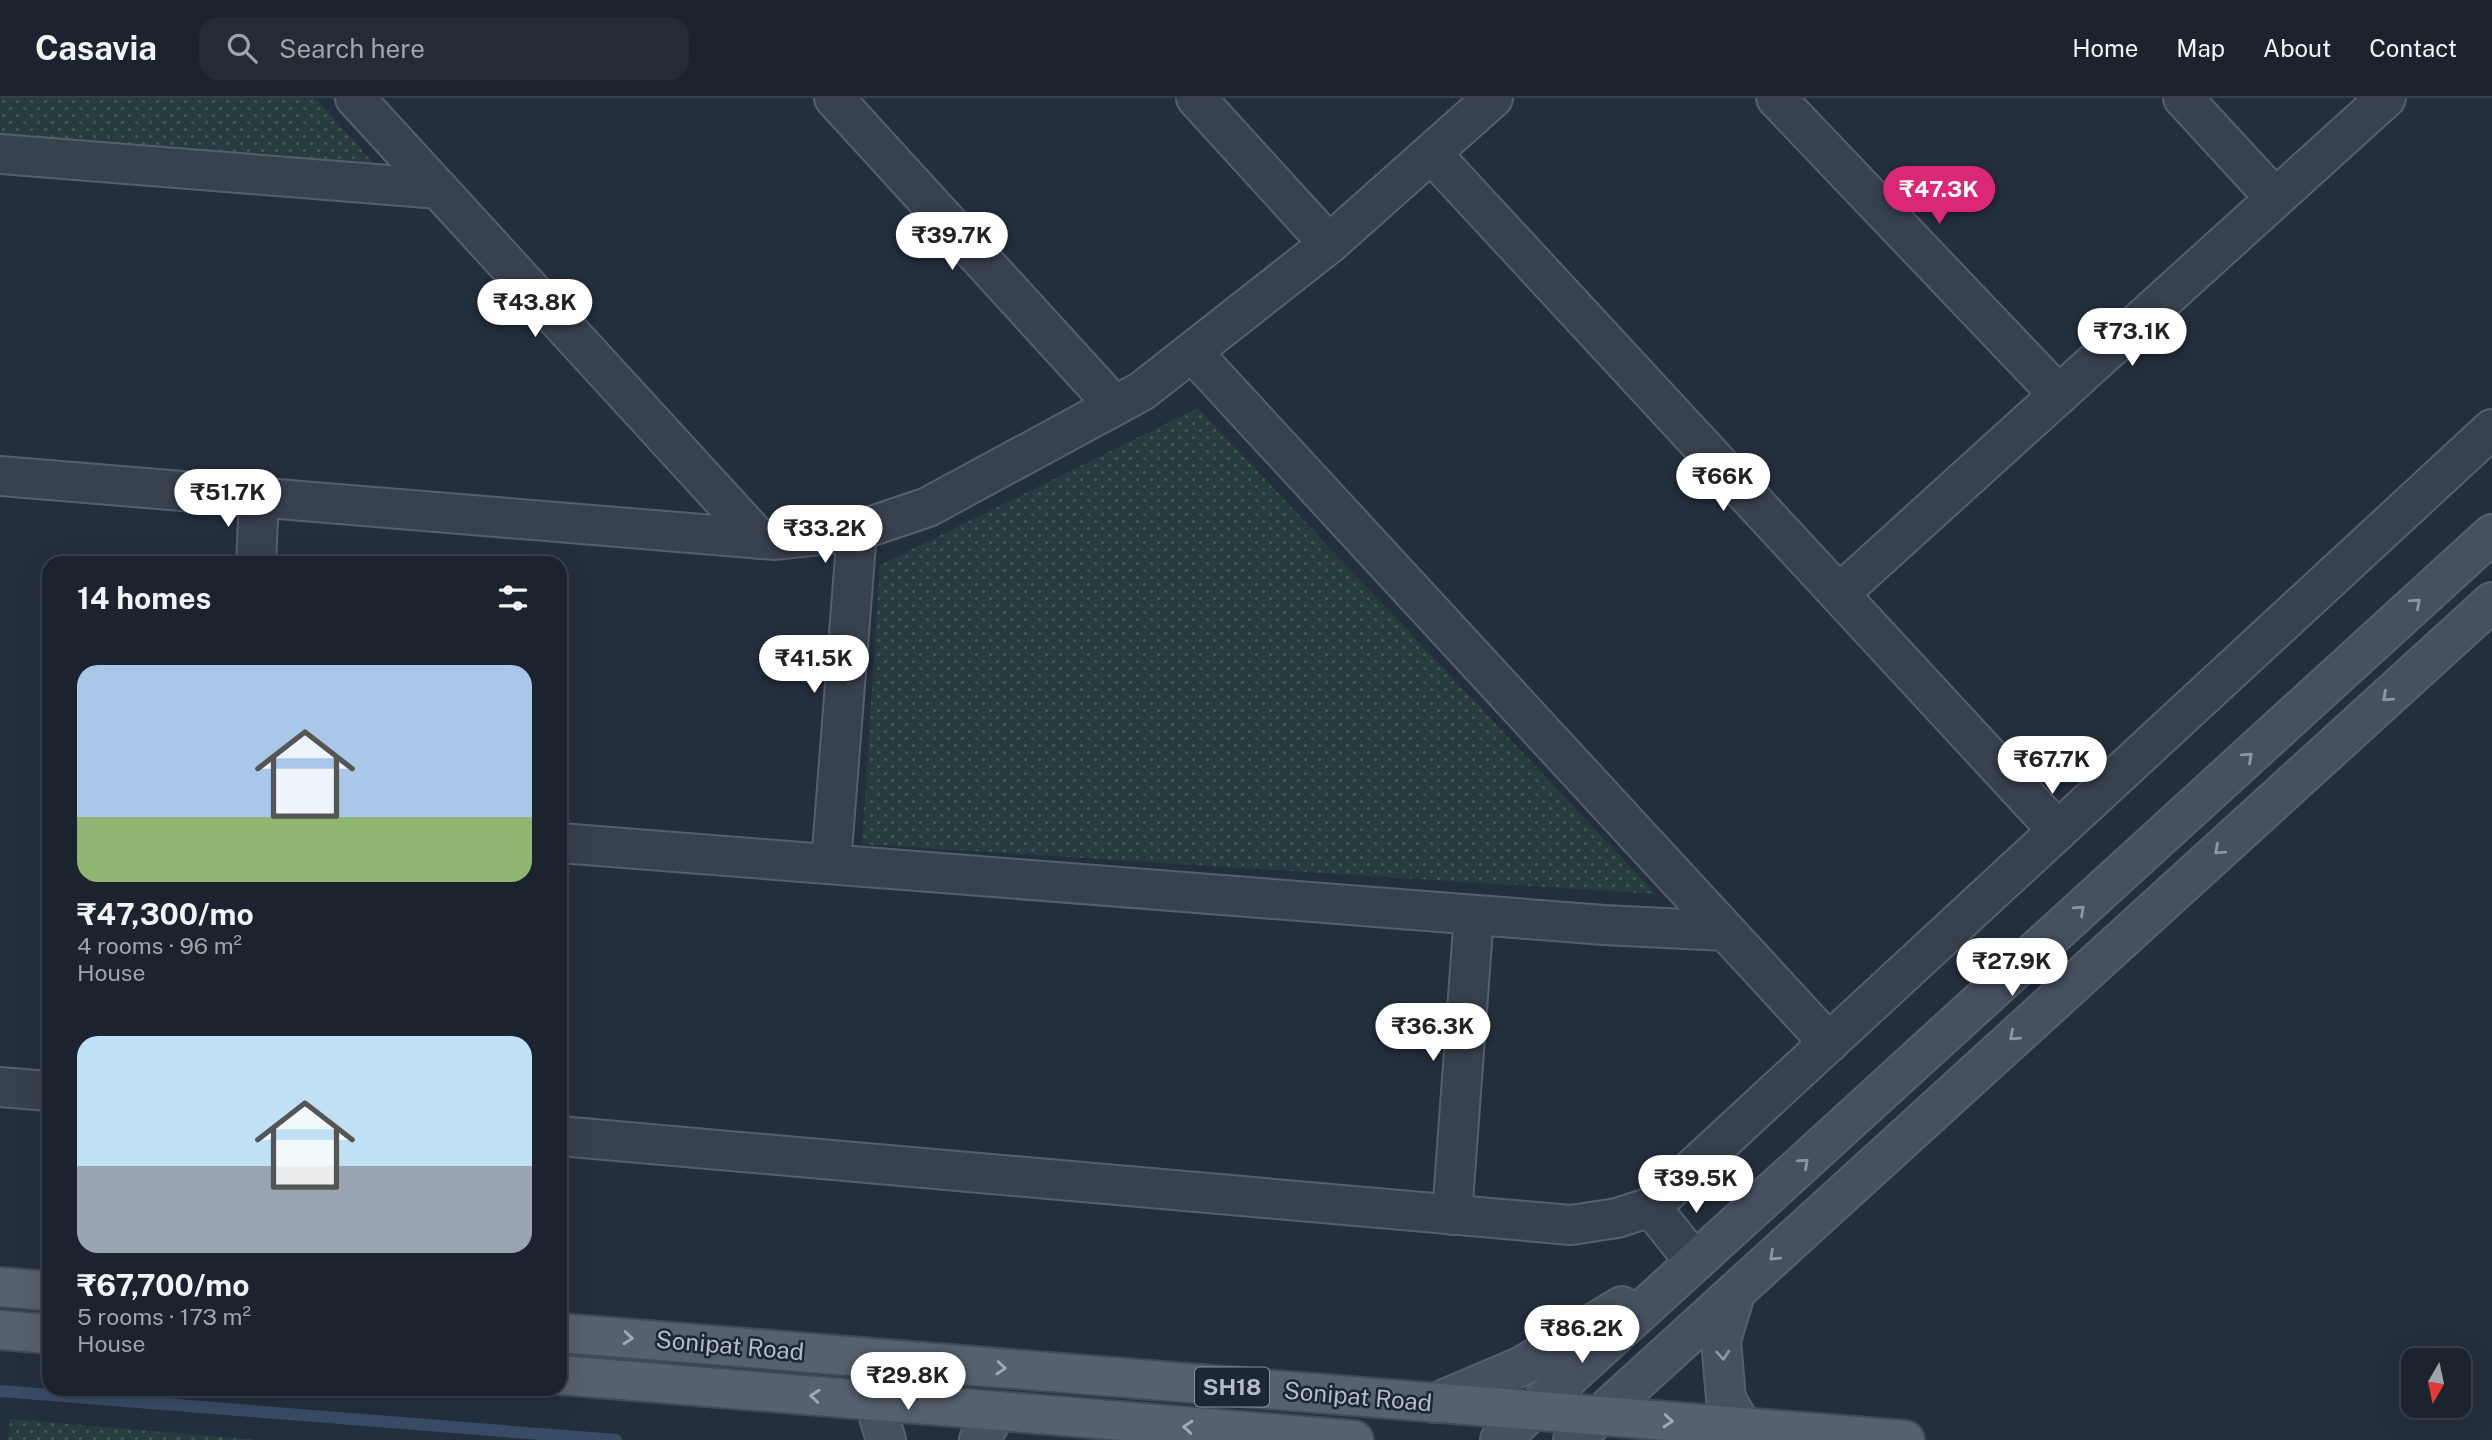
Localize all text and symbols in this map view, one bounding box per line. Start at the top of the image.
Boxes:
search box [199,17,689,80]
text: Casavia [35,29,157,67]
icon: search [223,29,261,67]
text: Search here [279,33,425,64]
text: Home [2072,34,2138,62]
text: Map [2176,34,2225,62]
text: About [2263,34,2331,62]
text: Contact [2369,34,2457,62]
pin: ₹47.3K [1882,166,1996,226]
text: ₹47.3K [1899,175,1979,202]
pin: ₹39.7K [895,212,1009,272]
text: ₹39.7K [912,221,992,248]
pin: ₹43.8K [478,280,592,339]
text: ₹43.8K [493,288,577,315]
pin: ₹73.1K [2075,308,2189,368]
text: ₹73.1K [2094,317,2170,344]
pin: ₹66K [1682,454,1764,513]
text: ₹66K [1692,462,1754,489]
pin: ₹51.7K [171,470,285,529]
text: ₹51.7K [190,478,266,505]
pin: ₹33.2K [768,505,882,565]
text: ₹33.2K [783,514,867,541]
icon: filters [494,579,532,617]
text: 14 homes [77,580,211,616]
one-way arrow [2408,599,2421,612]
pin: ₹41.5K [757,636,871,695]
text: ₹41.5K [775,644,853,671]
one-way arrow [2382,689,2395,701]
icon: home [242,711,368,837]
pin: ₹67.7K [1995,736,2109,796]
text: ₹67.7K [2014,745,2090,772]
one-way arrow [2240,753,2253,765]
one-way arrow [2214,842,2227,854]
text: ₹47,300/mo [77,896,254,932]
one-way arrow [2072,906,2085,918]
text: 4 rooms · 96 m² [77,932,242,959]
pin: ₹27.9K [1955,939,2069,998]
text: ₹27.9K [1972,947,2052,974]
text: House [77,959,145,986]
pin: ₹36.3K [1376,1004,1490,1063]
text: ₹36.3K [1391,1012,1475,1039]
one-way arrow [2009,1028,2022,1040]
icon: home [242,1082,368,1208]
pin: ₹39.5K [1639,1156,1753,1215]
one-way arrow [1796,1158,1809,1171]
text: ₹39.5K [1654,1164,1738,1191]
one-way arrow [1769,1247,1782,1260]
text: ₹67,700/mo [77,1267,249,1303]
text: 5 rooms · 173 m² [77,1303,251,1330]
pin: ₹86.2K [1525,1306,1639,1365]
text: ₹86.2K [1540,1314,1624,1341]
street label: Sonipat Road [655,1325,805,1365]
text: House [77,1330,145,1357]
one-way arrow [623,1330,634,1345]
north arrow [2401,1348,2471,1418]
map controls [2401,1348,2471,1418]
one-way arrow [1715,1350,1730,1361]
pin: ₹29.8K [851,1352,965,1412]
one-way arrow [996,1360,1007,1375]
text: ₹29.8K [867,1361,949,1388]
road number: SH18 [1195,1368,1269,1406]
street label: Sonipat Road [1283,1376,1433,1416]
one-way arrow [809,1389,820,1404]
one-way arrow [1662,1413,1673,1428]
one-way arrow [1182,1420,1193,1435]

